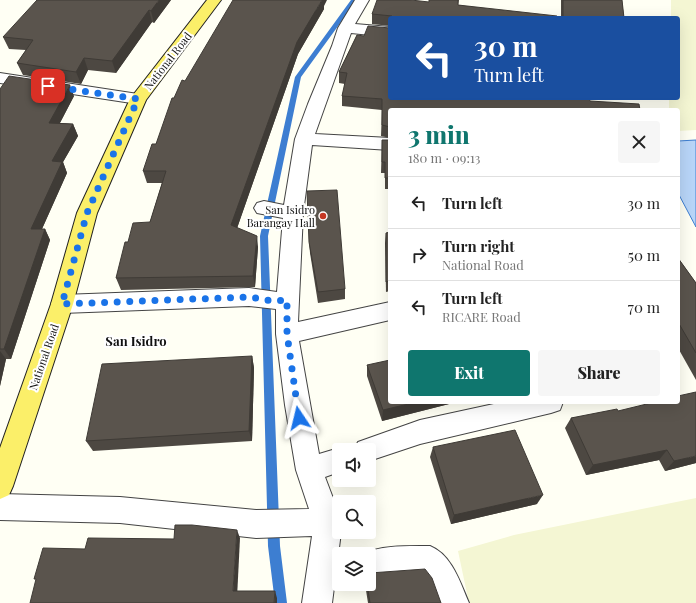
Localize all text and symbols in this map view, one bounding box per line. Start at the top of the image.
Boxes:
text: 30 m [474,27,538,64]
street label: National Road [140,28,195,93]
icon: left [408,32,460,84]
text: Turn left [474,63,544,87]
pin [31,69,65,103]
icon: arrive [37,75,59,97]
text: 3 min [408,118,470,150]
button: close [618,121,660,163]
text: 180 m · 09:13 [408,149,480,166]
icon: left [408,192,430,214]
text: Turn left [442,193,503,213]
text: 30 m [627,193,660,213]
place label: San Isidro Barangay Hall [247,202,315,230]
marker: San Isidro Barangay Hall [318,211,328,221]
text: Turn right [442,236,515,256]
icon: right [408,244,430,266]
text: 50 m [628,245,660,265]
text: National Road [442,256,524,273]
text: Turn left [442,288,503,308]
icon: left [408,296,430,318]
text: 70 m [628,297,660,317]
text: RICARE Road [442,308,521,325]
street label: National Road [25,321,62,392]
district label: San Isidro [105,332,167,349]
button: Exit [408,350,530,396]
button: Share [538,350,660,396]
position arrow [278,397,320,439]
map controls [332,443,376,591]
button: sound [332,443,376,487]
button: search [332,495,376,539]
button: layers [332,547,376,591]

